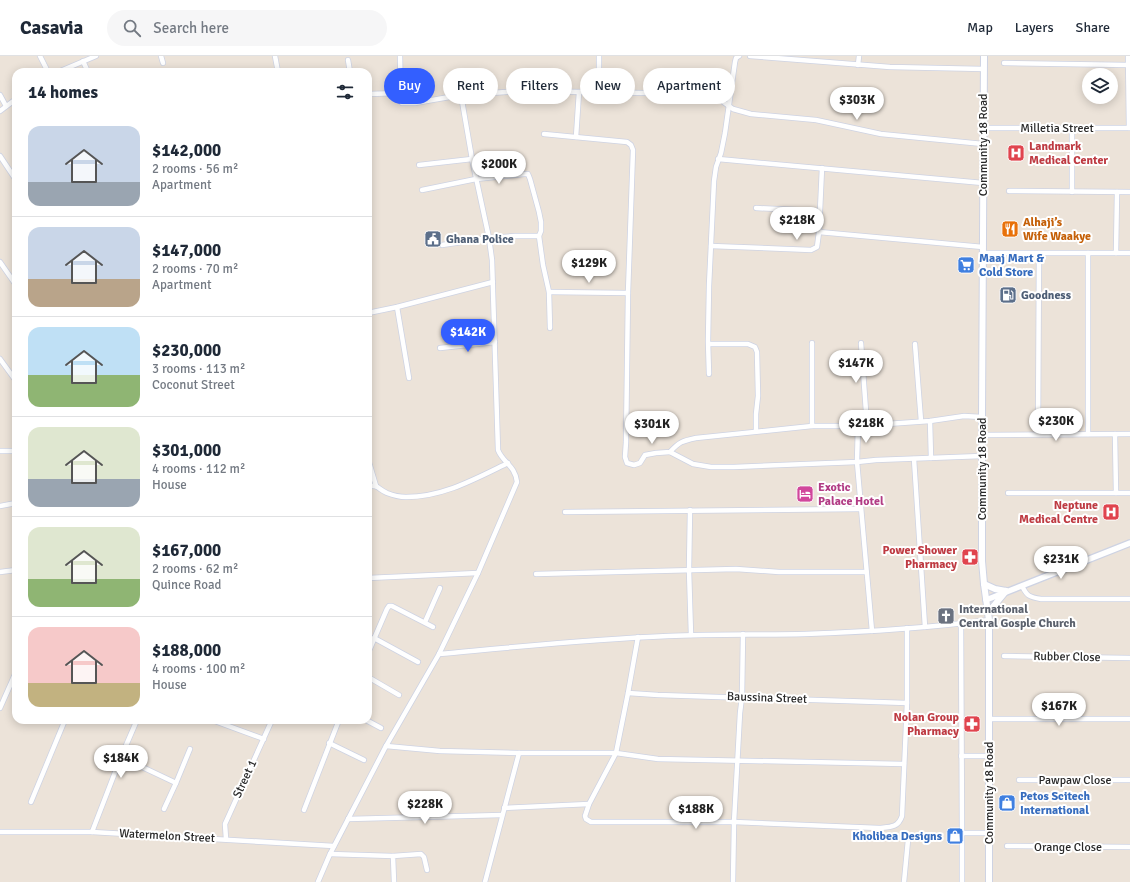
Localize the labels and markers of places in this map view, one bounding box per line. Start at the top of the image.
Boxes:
pin: $303K [829,87,885,121]
place label: Landmark Medical Center [1029,139,1108,168]
hospital icon: Landmark Medical Center [1006,143,1026,163]
pin: $200K [471,151,527,185]
pin: $218K [769,207,825,241]
place label: Alhaji’s Wife Waakye [1023,215,1091,244]
restaurant icon: Alhaji’s Wife Waakye [1000,219,1020,239]
public building icon: Ghana Police [423,229,443,249]
place label: Ghana Police [446,232,514,247]
pin: $129K [561,250,617,284]
place label: Maaj Mart & Cold Store [979,251,1044,280]
supermarket icon: Maaj Mart & Cold Store [956,255,976,275]
fuel station icon: Goodness [998,285,1018,305]
place label: Goodness [1021,288,1072,303]
pin: $142K [440,319,496,353]
pin: $147K [828,350,884,384]
pin: $230K [1028,408,1084,442]
pin: $218K [838,410,894,444]
pin: $301K [624,411,680,445]
place label: Exotic Palace Hotel [818,480,884,509]
hotel icon: Exotic Palace Hotel [795,484,815,504]
place label: Neptune Medical Centre [1019,498,1098,527]
hospital icon: Neptune Medical Centre [1101,502,1121,522]
place label: Power Shower Pharmacy [882,543,957,572]
pin: $231K [1033,546,1089,580]
pharmacy icon: Power Shower Pharmacy [960,547,980,567]
place label: International Central Gosple Church [959,602,1076,631]
church icon: International Central Gosple Church [936,606,956,626]
pin: $167K [1031,693,1087,727]
place label: Nolan Group Pharmacy [893,710,960,739]
pharmacy icon: Nolan Group Pharmacy [962,714,982,734]
pin: $184K [93,745,149,779]
place label: Petos Scitech International [1020,789,1090,818]
pin: $228K [397,791,453,825]
shop icon: Petos Scitech International [997,793,1017,813]
pin: $188K [668,796,724,830]
shop icon: Kholibea Designs [945,826,965,846]
place label: Kholibea Designs [852,829,943,844]

